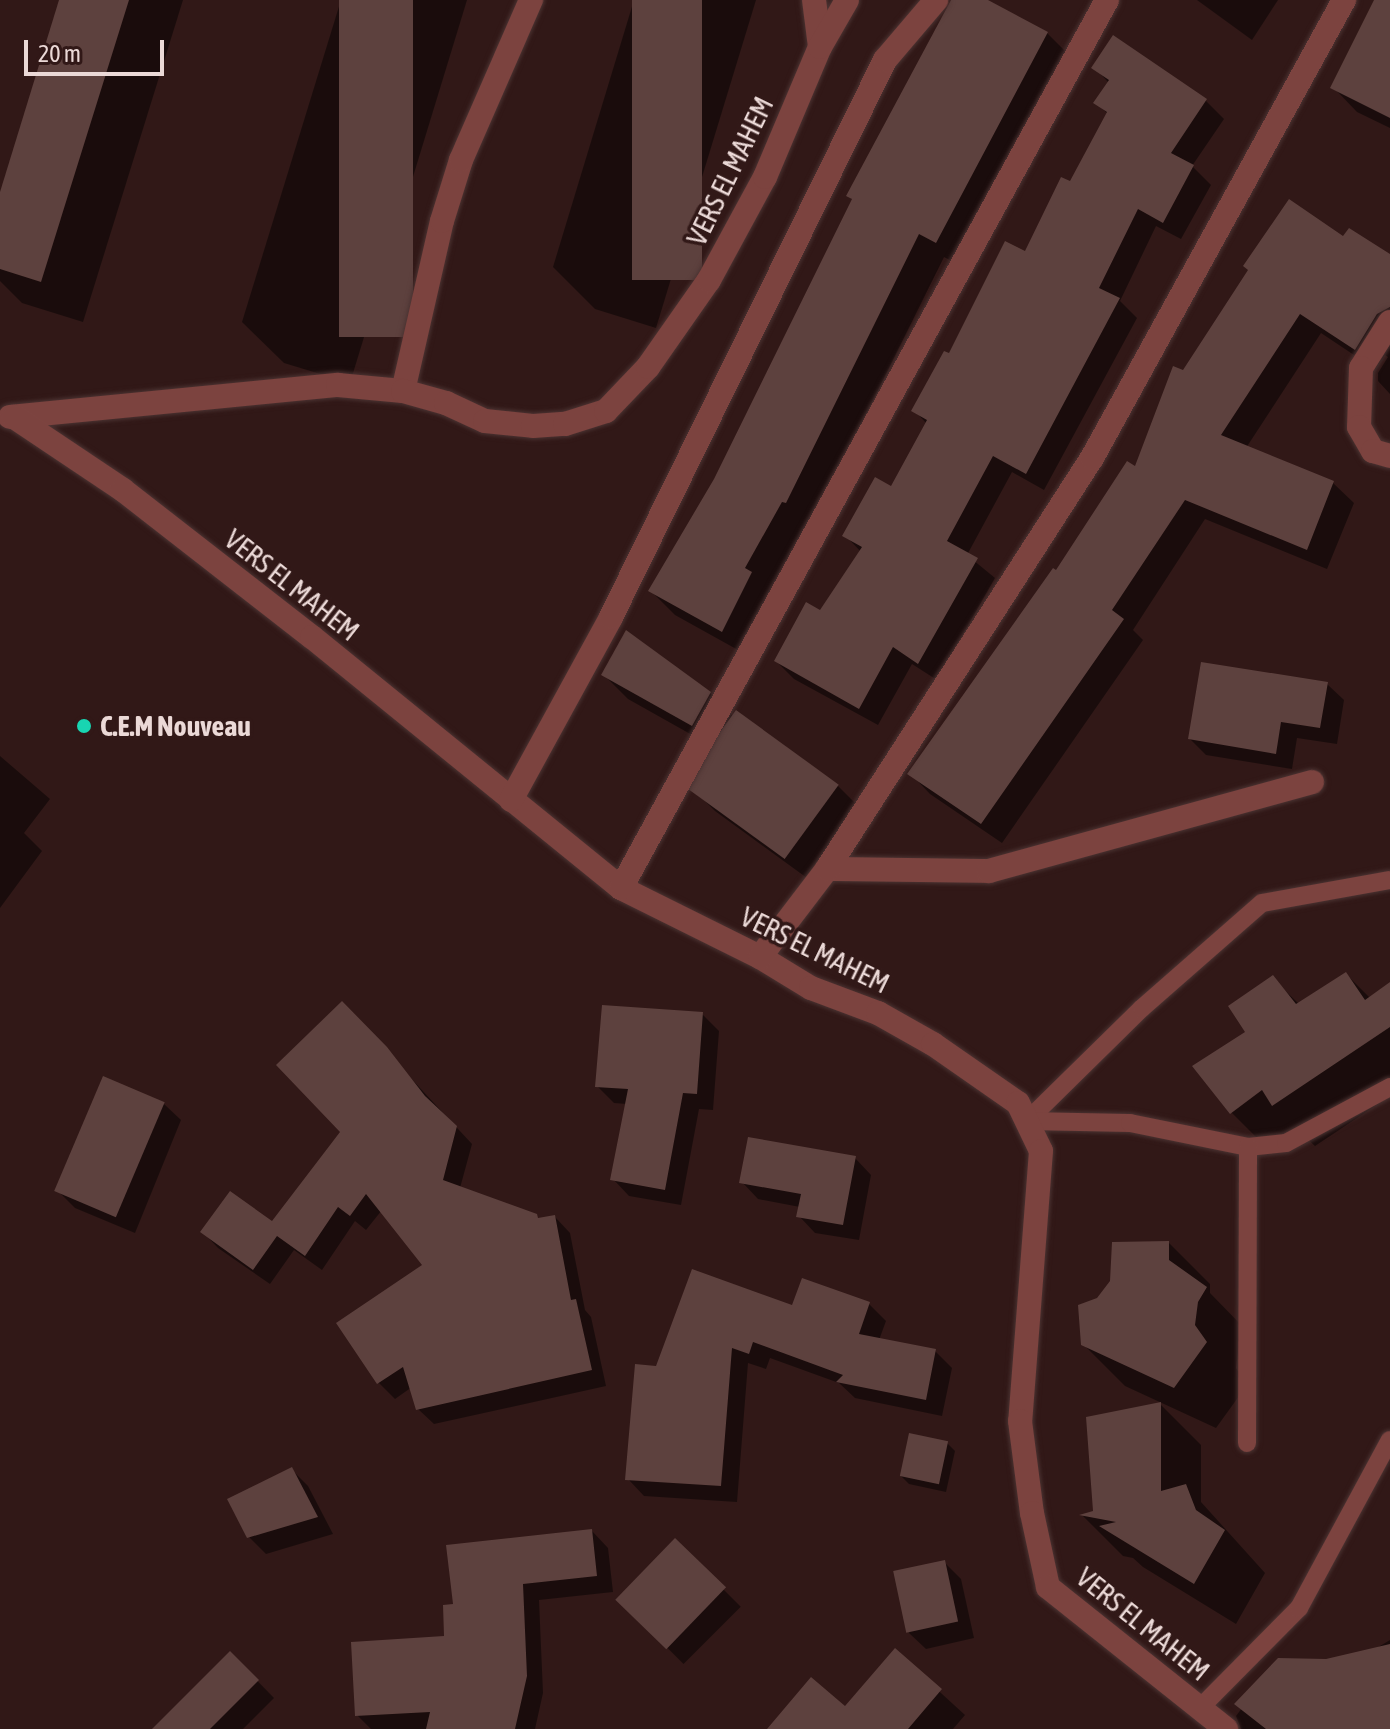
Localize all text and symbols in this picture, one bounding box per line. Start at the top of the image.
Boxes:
scale bar [28,24,168,74]
text: 20 m [38,40,81,67]
street label: VERS EL MAHEM [680,91,780,251]
street label: VERS EL MAHEM [218,522,366,648]
place label: C.E.M Nouveau [100,709,251,743]
marker: C.E.M Nouveau [75,717,93,735]
street label: VERS EL MAHEM [735,900,895,1000]
street label: VERS EL MAHEM [1070,1560,1216,1688]

